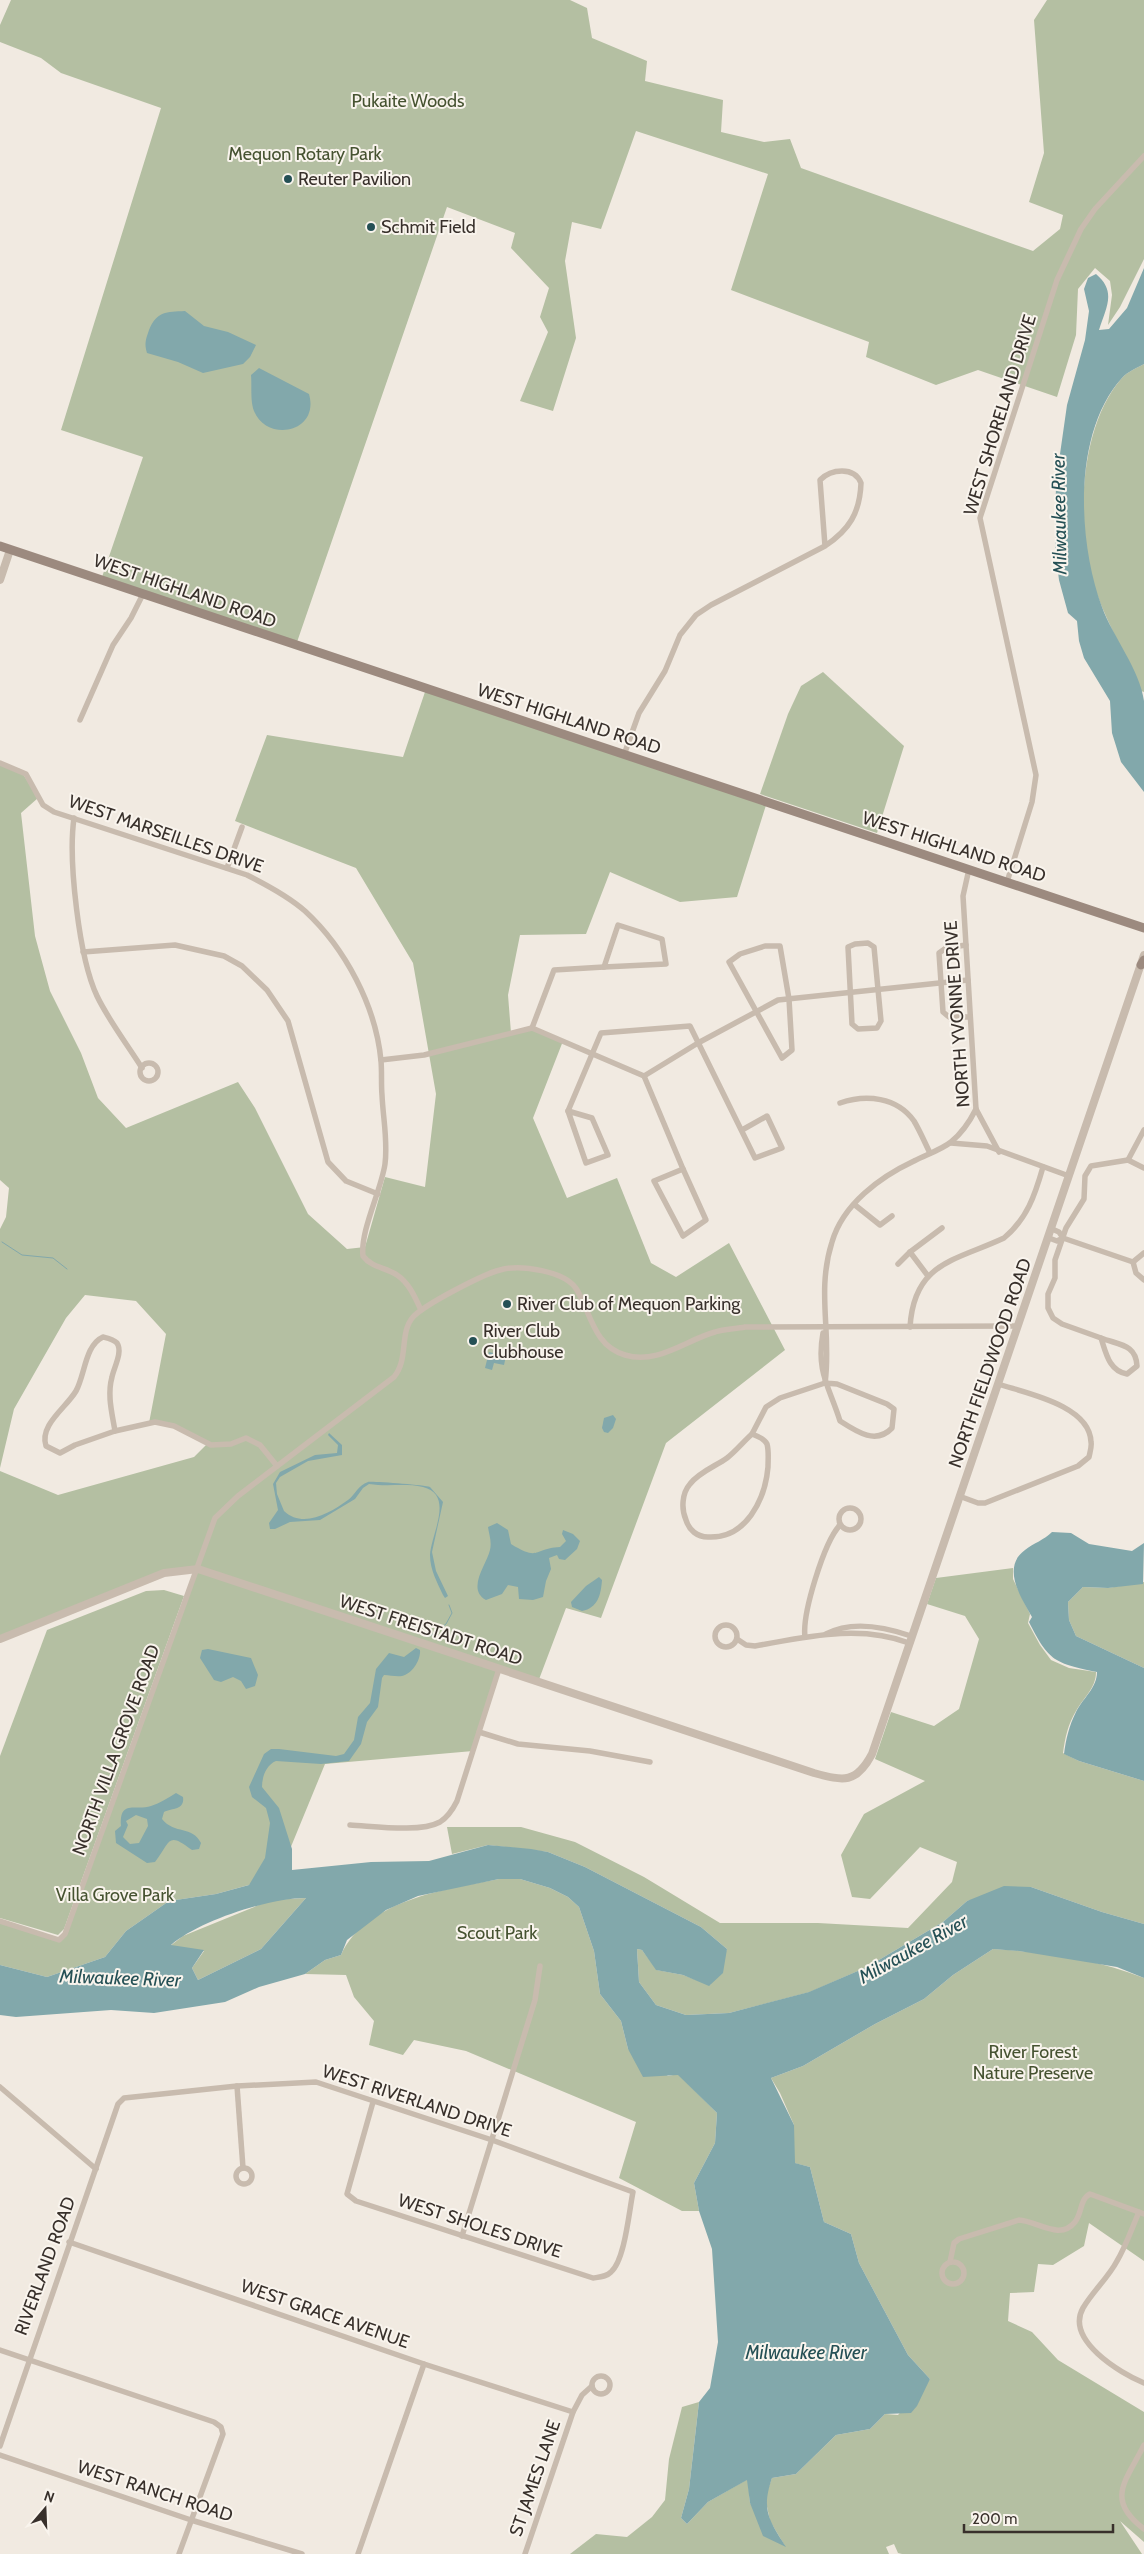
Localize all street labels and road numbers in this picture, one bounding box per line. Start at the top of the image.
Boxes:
street label: WEST SHORELAND DRIVE [959,312,1041,518]
street label: WEST HIGHLAND ROAD [91,549,279,633]
street label: WEST HIGHLAND ROAD [474,679,664,759]
street label: WEST MARSEILLES DRIVE [66,790,266,878]
street label: WEST HIGHLAND ROAD [859,807,1049,887]
street label: NORTH YVONNE DRIVE [939,920,975,1108]
street label: NORTH FIELDWOOD ROAD [944,1255,1036,1471]
street label: WEST FREISTADT ROAD [337,1590,525,1670]
street label: NORTH VILLA GROVE ROAD [68,1642,164,1858]
street label: WEST RIVERLAND DRIVE [320,2060,514,2142]
street label: WEST SHOLES DRIVE [395,2189,565,2263]
street label: RIVERLAND ROAD [10,2194,80,2338]
street label: WEST GRACE AVENUE [238,2275,412,2353]
street label: ST JAMES LANE [505,2417,565,2539]
street label: WEST RANCH ROAD [74,2455,236,2527]

